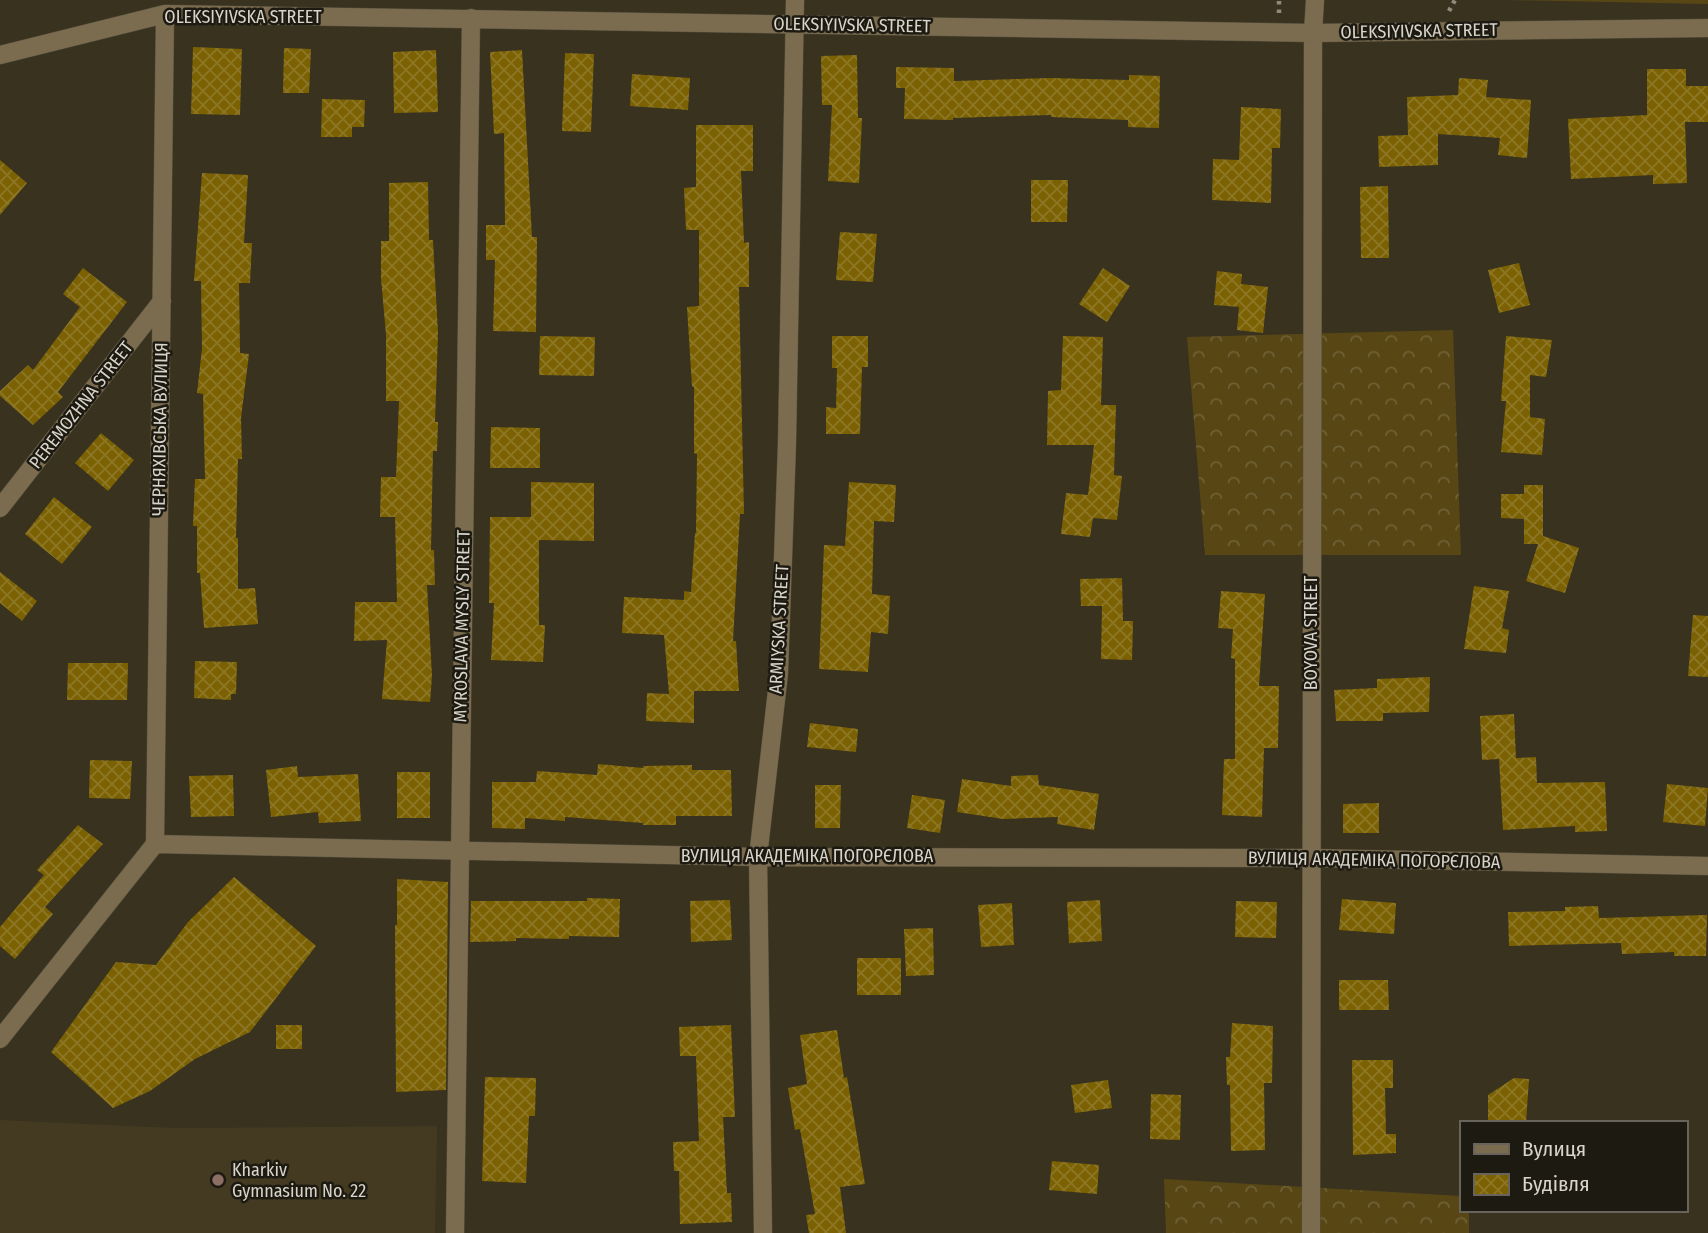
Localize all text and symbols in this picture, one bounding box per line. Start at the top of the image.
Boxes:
street label: OLEKSIYIVSKA STREET [164,6,322,28]
street label: OLEKSIYIVSKA STREET [773,13,932,37]
street label: OLEKSIYIVSKA STREET [1340,19,1499,43]
street label: PEREMOZHNA STREET [24,336,138,473]
street label: ЧЕРНЯХІВСЬКА ВУЛИЦЯ [147,342,173,516]
street label: MYROSLAVA MYSLY STREET [449,529,475,722]
street label: ARMIYSKA STREET [765,563,793,694]
street label: BOYOVA STREET [1300,575,1322,690]
street label: ВУЛИЦЯ АКАДЕМІКА ПОГОРЄЛОВА [681,845,934,867]
street label: ВУЛИЦЯ АКАДЕМІКА ПОГОРЄЛОВА [1248,847,1501,873]
legend [1460,1121,1687,1212]
text: Вулиця [1522,1136,1586,1162]
place label: Kharkiv Gymnasium No. 22 [232,1159,366,1202]
text: Будівля [1522,1171,1590,1197]
marker: Kharkiv Gymnasium No. 22 [210,1172,226,1188]

